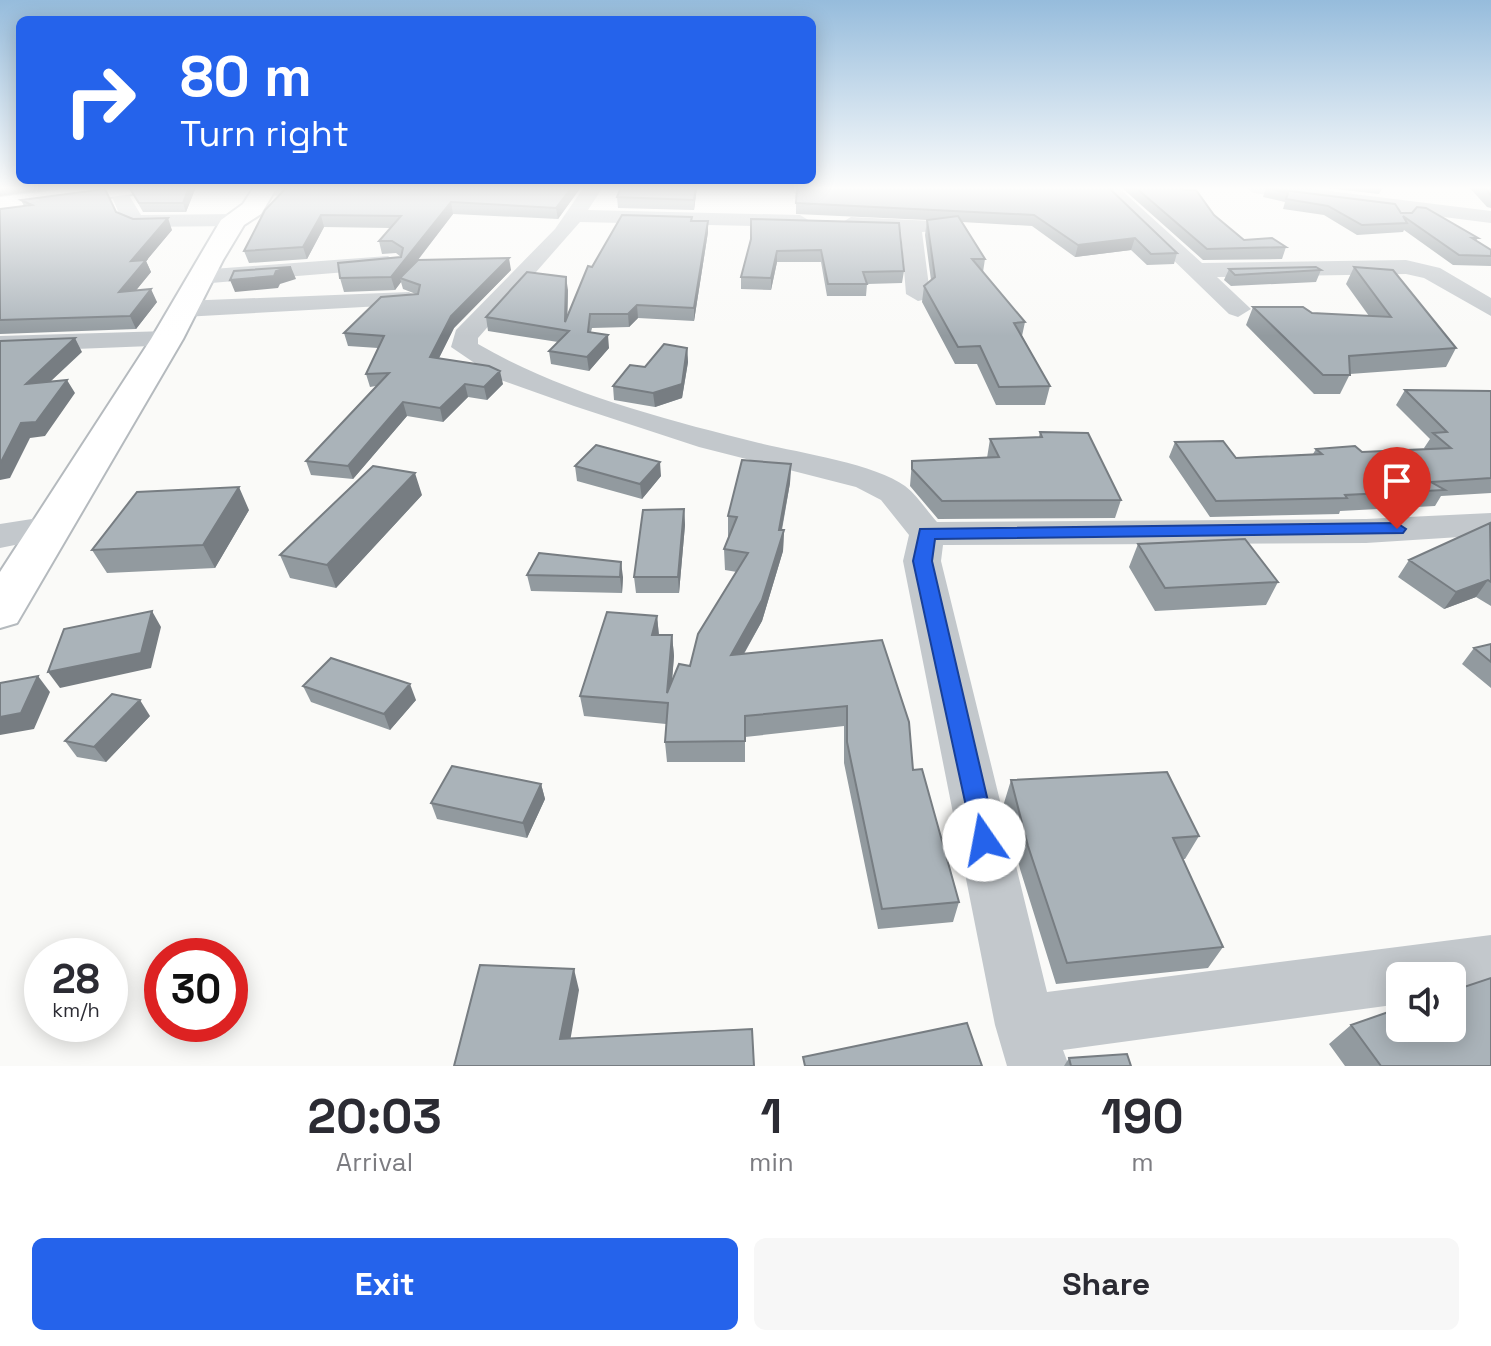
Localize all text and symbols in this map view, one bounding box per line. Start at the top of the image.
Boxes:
text: 80 m [180,41,312,112]
icon: right [48,48,152,152]
text: Turn right [180,111,349,157]
pin [1363,447,1431,529]
icon: arrive [1375,459,1419,503]
position arrow [942,798,1026,882]
speed limit sign: 30 [144,938,248,1042]
text: 28 [52,954,100,1005]
map controls [1386,962,1466,1042]
button: sound [1386,962,1466,1042]
text: km/h [52,997,100,1023]
text: 20:03 [307,1086,442,1147]
text: 1 [761,1086,782,1147]
text: 190 [1101,1086,1184,1147]
text: Arrival [336,1145,413,1179]
text: min [749,1145,794,1179]
text: m [1131,1145,1154,1179]
button: Exit [32,1238,738,1330]
button: Share [754,1238,1459,1330]

